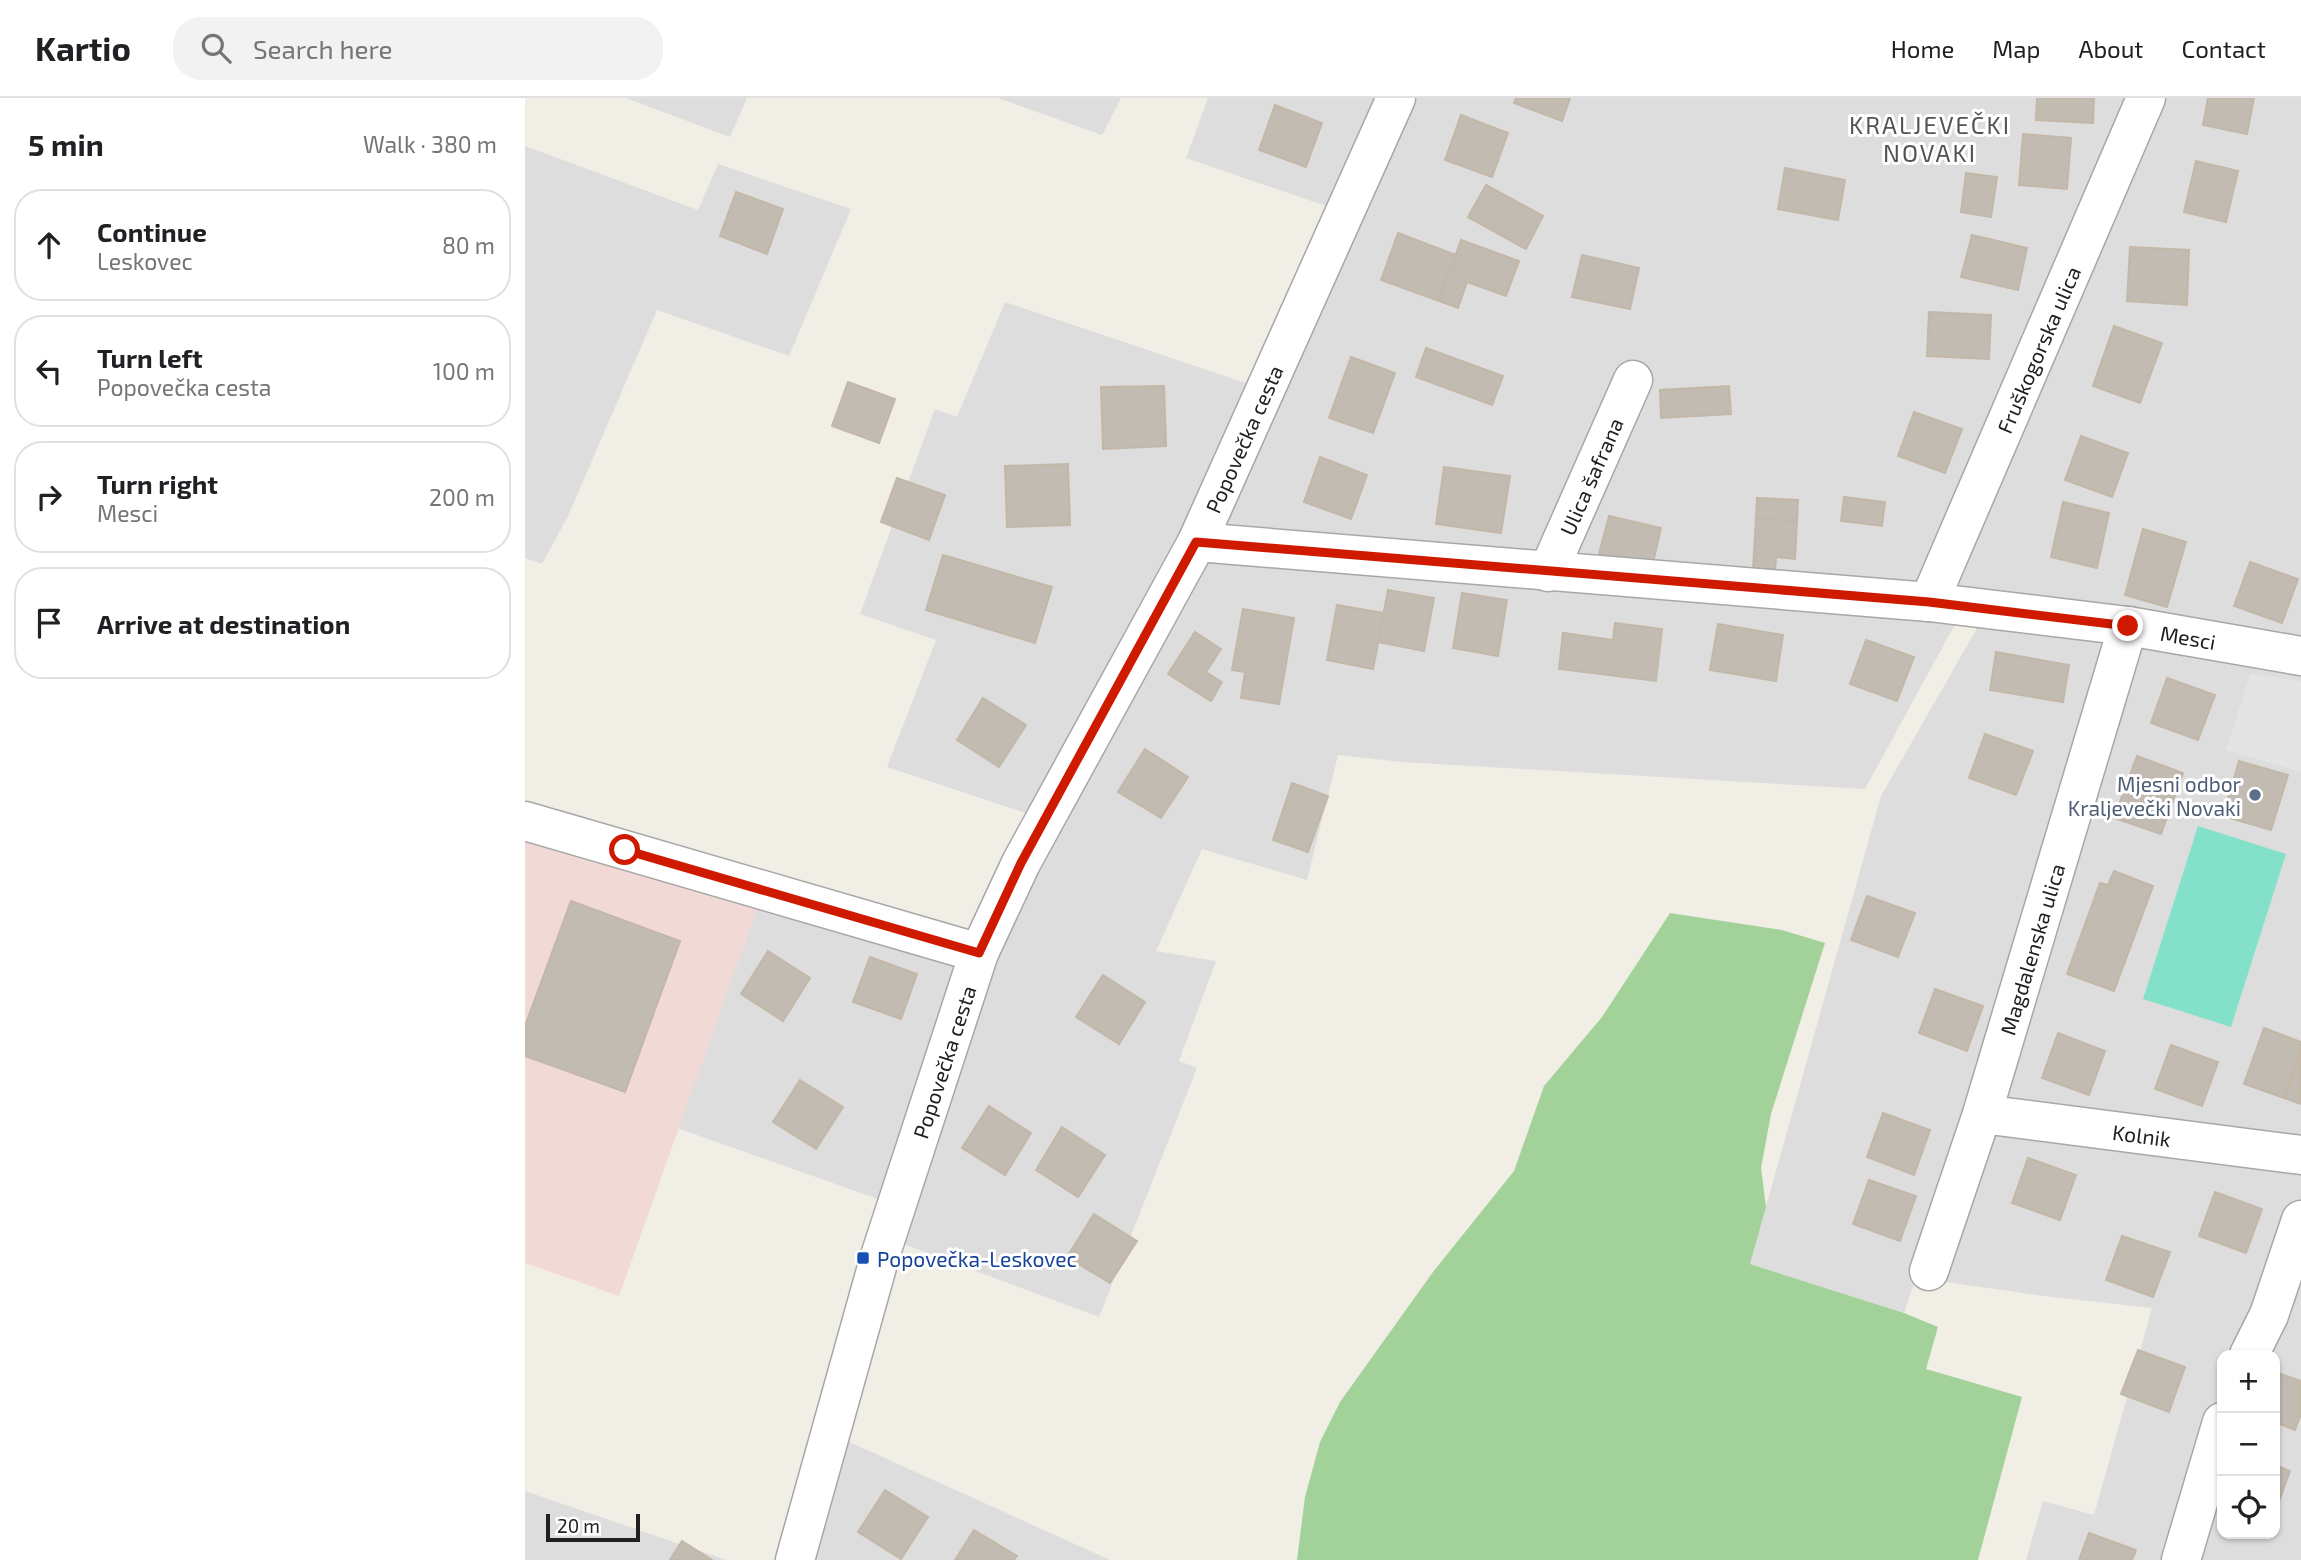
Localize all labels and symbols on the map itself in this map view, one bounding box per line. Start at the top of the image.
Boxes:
district label: KRALJEVEČKI NOVAKI [1849,110,2011,167]
street label: Fruškogorska ulica [1991,262,2085,437]
street label: Popovečka cesta [1199,361,1287,517]
street label: Ulica šafrana [1554,413,1627,539]
route end [2112,610,2143,641]
street label: Mesci [2159,619,2218,654]
place label: Mjesni odbor Kraljevečki Novaki [2068,771,2242,821]
marker: Mjesni odbor Kraljevečki Novaki [2247,787,2263,803]
route start [609,834,640,865]
street label: Magdalenska ulica [1994,860,2069,1038]
street label: Popovečka cesta [907,982,980,1141]
street label: Kolnik [2111,1118,2173,1151]
place label: Popovečka-Leskovec [877,1246,1077,1271]
marker: Popovečka-Leskovec [855,1250,871,1266]
scale bar [546,1511,641,1543]

